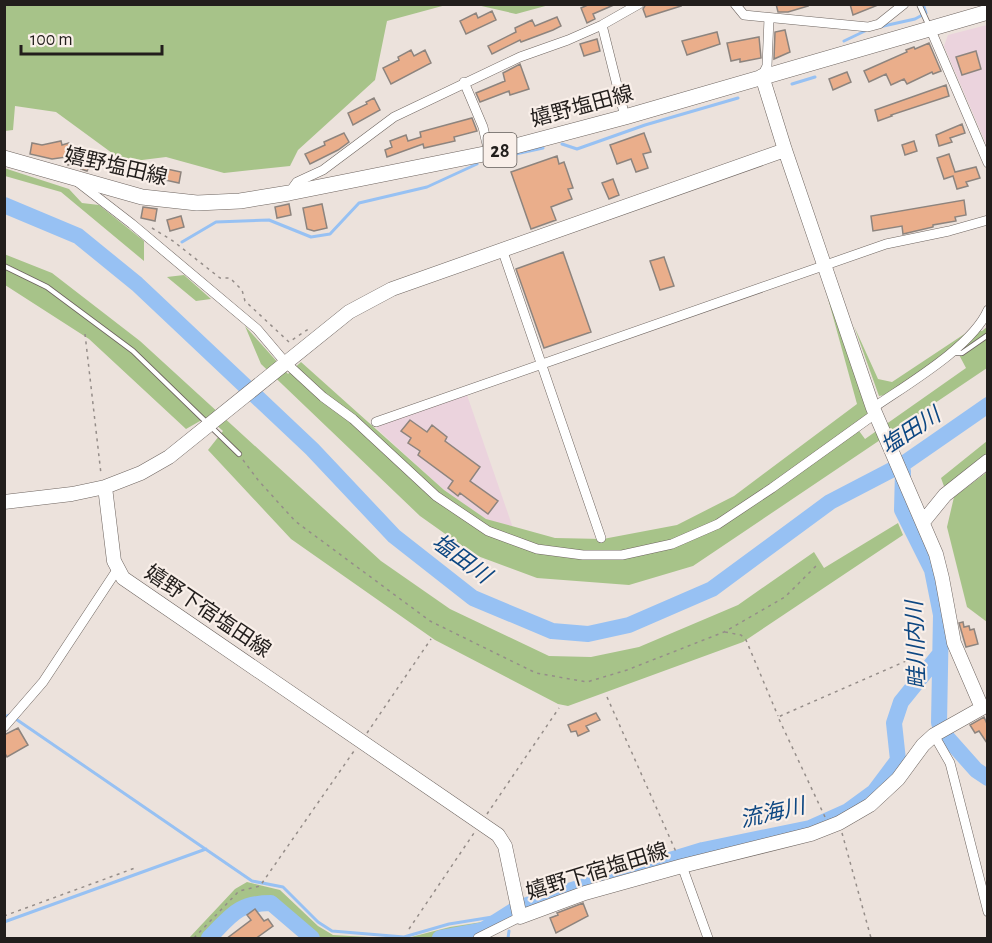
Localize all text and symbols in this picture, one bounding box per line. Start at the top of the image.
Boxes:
scale bar [21,18,162,56]
text: 100 m [30,31,73,49]
street label: 嬉野塩田線 [528,82,636,130]
road number: 28 [484,133,516,167]
street label: 嬉野塩田線 [62,143,170,189]
water label: 塩田川 [876,402,946,458]
water label: 塩田川 [428,530,497,588]
street label: 嬉野下宿塩田線 [141,561,275,661]
water label: 畦川内川 [902,599,929,689]
water label: 流海川 [737,793,809,831]
street label: 嬉野下宿塩田線 [523,839,671,903]

